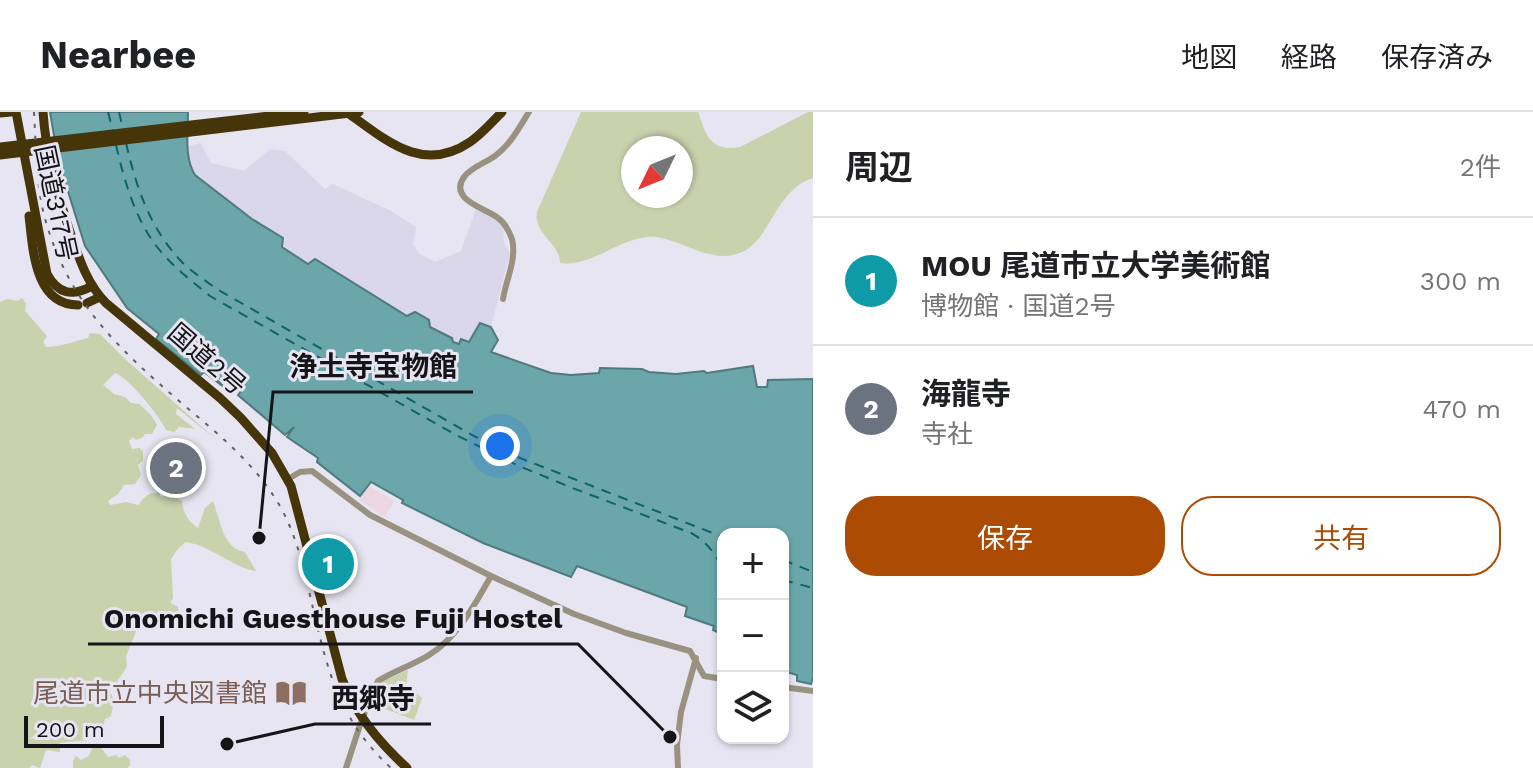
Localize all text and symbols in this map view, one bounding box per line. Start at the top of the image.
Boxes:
text: Nearbee [40,33,196,77]
text: 地図 [1181,41,1237,74]
text: 経路 [1281,41,1337,74]
text: 保存済み [1381,41,1493,74]
north arrow [621,136,693,208]
street label: 国道317号 [29,142,83,264]
text: 周辺 [845,147,913,187]
text: 2件 [1460,152,1501,182]
text: MOU 尾道市立大学美術館 [921,248,1270,283]
text: 1 [865,266,877,296]
text: 300 m [1420,266,1501,296]
text: 博物館 · 国道2号 [921,291,1116,321]
street label: 国道2号 [162,317,252,401]
callout: 浄土寺宝物館 [273,340,473,392]
text: 浄土寺宝物館 [289,350,457,383]
text: 海龍寺 [921,376,1011,411]
text: 2 [863,394,879,424]
text: 470 m [1423,394,1501,424]
text: 寺社 [921,419,973,449]
your location [480,426,520,466]
pin: 2 [150,438,202,498]
button: 保存 [845,496,1165,576]
button: 共有 [1181,496,1501,576]
map controls [717,528,789,744]
button: + [717,528,789,600]
pin: 1 [302,534,354,594]
callout: Onomichi Guesthouse Fuji Hostel [88,592,578,644]
button: − [717,600,789,672]
text: Onomichi Guesthouse Fuji Hostel [104,602,563,635]
callout: 西郷寺 [315,672,431,724]
button: layers [717,672,789,744]
library icon: 尾道市立中央図書館 [274,676,308,710]
place label: 尾道市立中央図書館 [33,678,267,708]
text: 西郷寺 [331,682,415,715]
scale bar [24,712,164,748]
text: 200 m [36,717,105,742]

